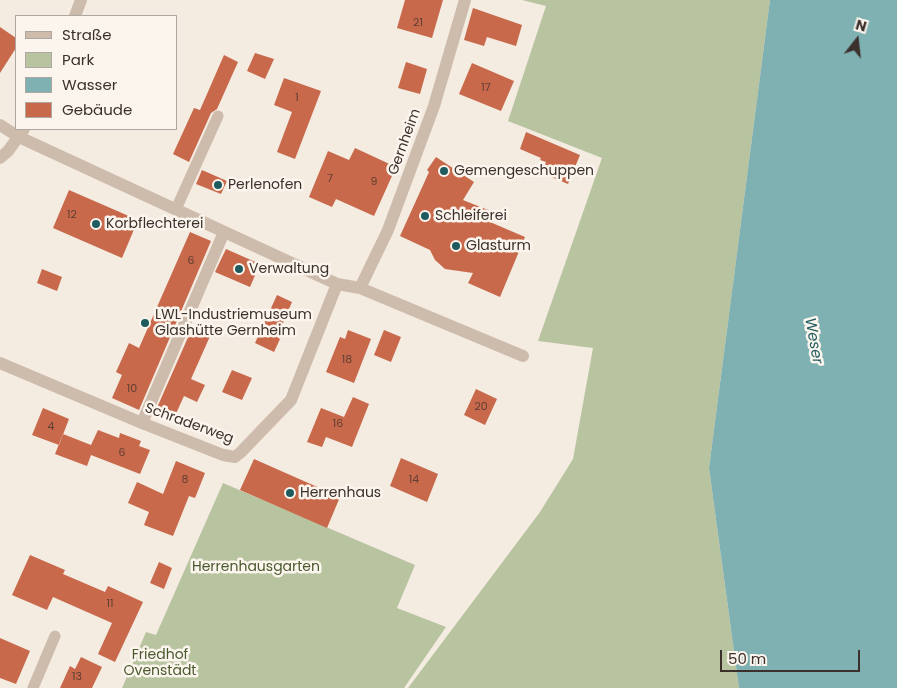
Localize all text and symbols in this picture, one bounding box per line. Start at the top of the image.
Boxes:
legend [15,15,178,130]
north arrow [832,15,882,65]
text: N [853,15,869,37]
house number: 21 [413,16,423,30]
text: Straße [62,24,112,45]
text: Park [62,49,94,70]
text: Wasser [62,74,117,95]
house number: 17 [481,81,491,95]
house number: 1 [295,91,299,105]
text: Gebäude [62,99,132,120]
street label: Gernheim [385,107,425,177]
place label: Gemengeschuppen [454,163,594,179]
marker: Gemengeschuppen [438,165,450,177]
house number: 7 [327,172,333,186]
house number: 9 [371,175,377,189]
place label: Perlenofen [228,177,302,193]
marker: Perlenofen [212,179,224,191]
house number: 12 [67,208,77,222]
place label: Schleiferei [435,208,507,224]
marker: Schleiferei [419,210,431,222]
place label: Korbflechterei [106,216,203,232]
marker: Korbflechterei [90,218,102,230]
place label: Glasturm [466,238,531,254]
marker: Glasturm [450,240,462,252]
house number: 6 [188,254,194,268]
place label: Verwaltung [249,261,329,277]
marker: Verwaltung [233,263,245,275]
place label: LWL-Industriemuseum Glashütte Gernheim [155,307,312,340]
water label: Weser [800,316,826,366]
marker: LWL-Industriemuseum Glashütte Gernheim [139,317,151,329]
house number: 18 [342,353,352,367]
house number: 10 [127,382,137,396]
street label: Schraderweg [142,400,236,448]
house number: 20 [474,400,488,414]
house number: 16 [333,417,343,431]
house number: 4 [48,420,54,434]
house number: 6 [119,446,125,460]
house number: 8 [182,473,188,487]
house number: 14 [409,473,419,487]
place label: Herrenhaus [300,485,381,501]
marker: Herrenhaus [284,487,296,499]
park label: Herrenhausgarten [192,559,320,575]
house number: 11 [106,597,114,611]
scale bar [722,640,862,672]
park label: Friedhof Ovenstädt [124,647,196,680]
text: 50 m [728,648,766,669]
house number: 13 [72,670,82,684]

